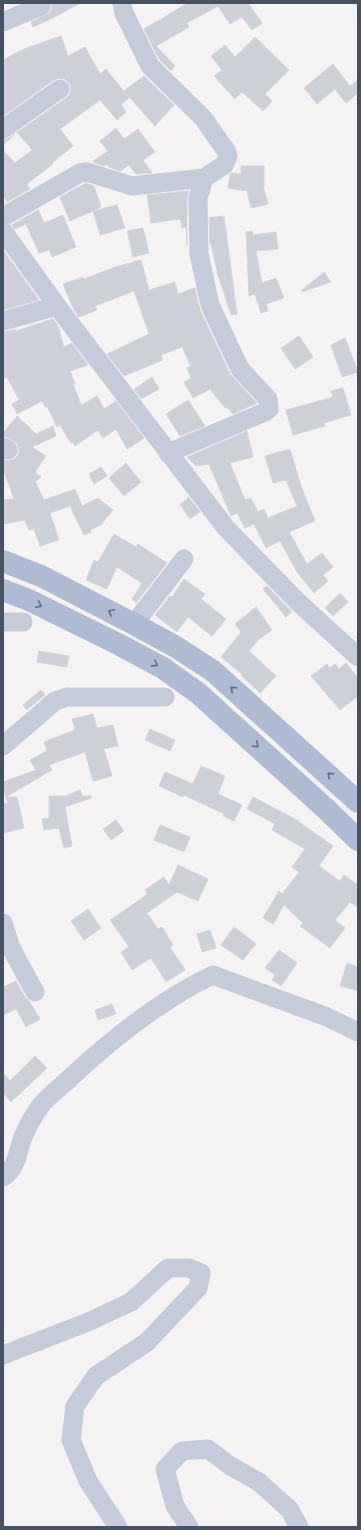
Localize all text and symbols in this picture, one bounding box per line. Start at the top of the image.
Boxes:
one-way arrow [34,600,42,608]
one-way arrow [108,609,116,617]
one-way arrow [150,659,158,667]
one-way arrow [230,686,238,693]
one-way arrow [251,740,259,748]
one-way arrow [327,773,335,780]

